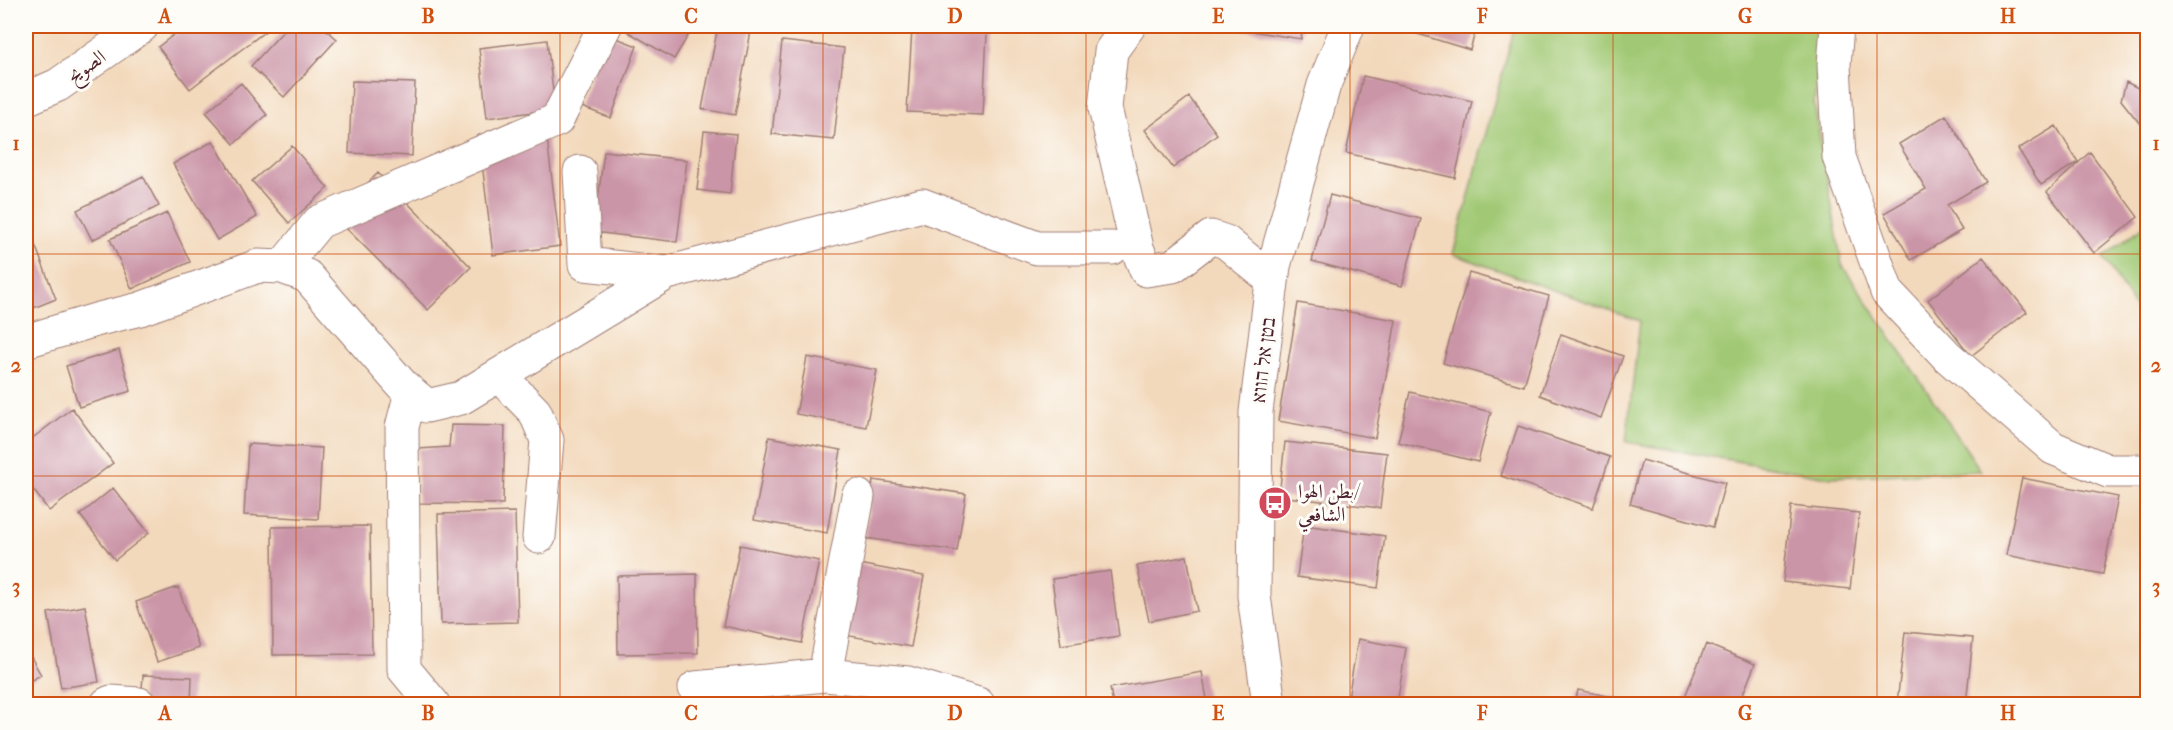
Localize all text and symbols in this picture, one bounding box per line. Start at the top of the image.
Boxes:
text: A [157,5,173,28]
text: B [421,5,435,28]
text: C [684,5,698,28]
text: D [947,5,963,28]
text: E [1212,5,1224,28]
text: F [1476,5,1488,28]
text: G [1738,5,1752,28]
text: H [2000,5,2016,28]
street label: الصويح [62,45,113,92]
text: 1 [12,132,20,155]
text: 1 [2152,132,2160,155]
street label: בטן אל הווא [1247,316,1280,404]
text: 2 [11,354,21,377]
text: 2 [2151,354,2161,377]
place label: بطن الهوا/ الشافعي [1298,480,1361,533]
bus stop icon: بطن الهوا/ الشافعي [1257,485,1293,521]
text: 3 [12,575,20,598]
text: 3 [2152,575,2160,598]
text: A [157,702,173,725]
text: B [421,702,435,725]
text: C [684,702,698,725]
text: D [947,702,963,725]
text: E [1212,702,1224,725]
text: F [1476,702,1488,725]
text: G [1738,702,1752,725]
text: H [2000,702,2016,725]

